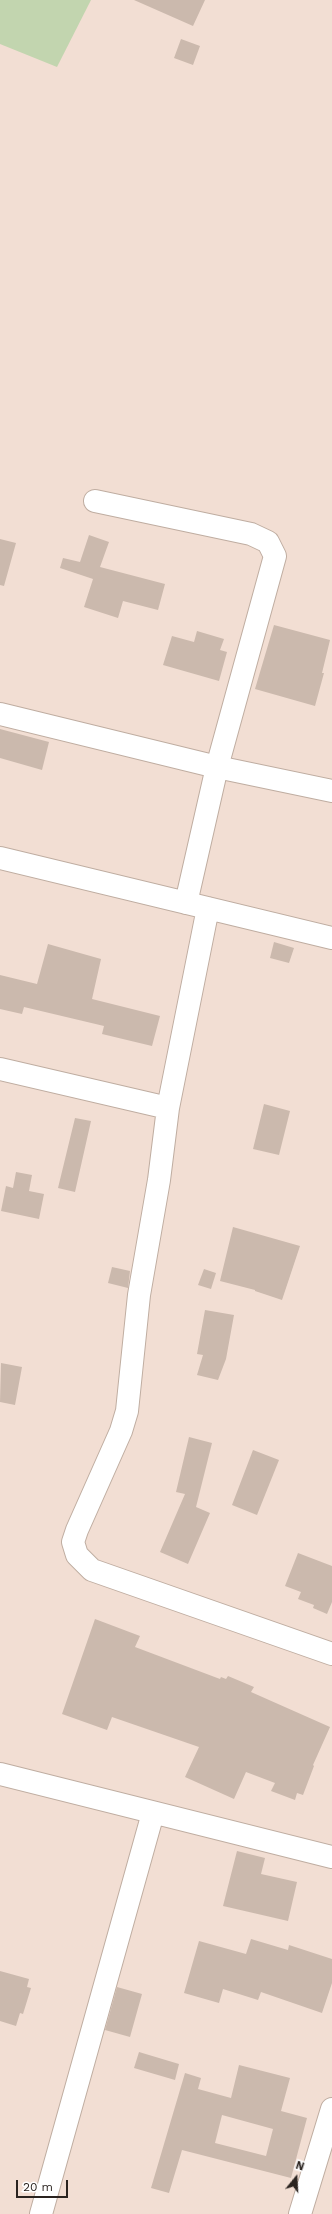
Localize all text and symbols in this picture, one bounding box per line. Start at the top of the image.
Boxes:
north arrow [276,2158,316,2198]
text: N [294,2159,306,2174]
scale bar [18,2172,70,2198]
text: 20 m [23,2180,53,2194]

